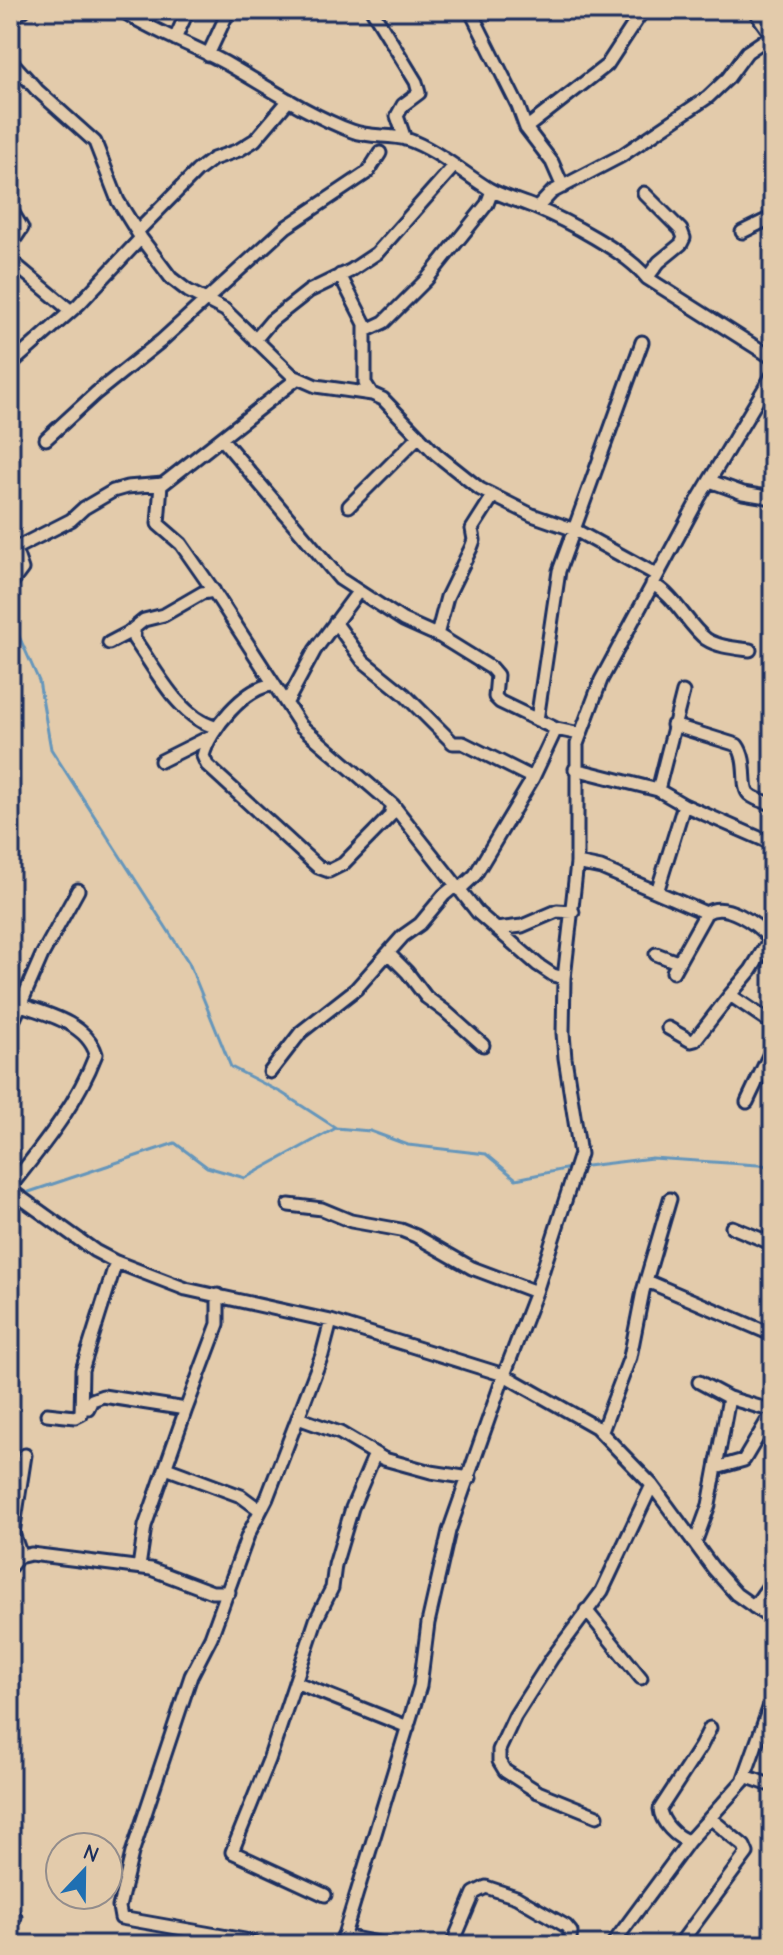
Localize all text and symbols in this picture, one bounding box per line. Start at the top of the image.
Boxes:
north arrow [44,1831,124,1911]
text: N [80,1839,103,1868]

